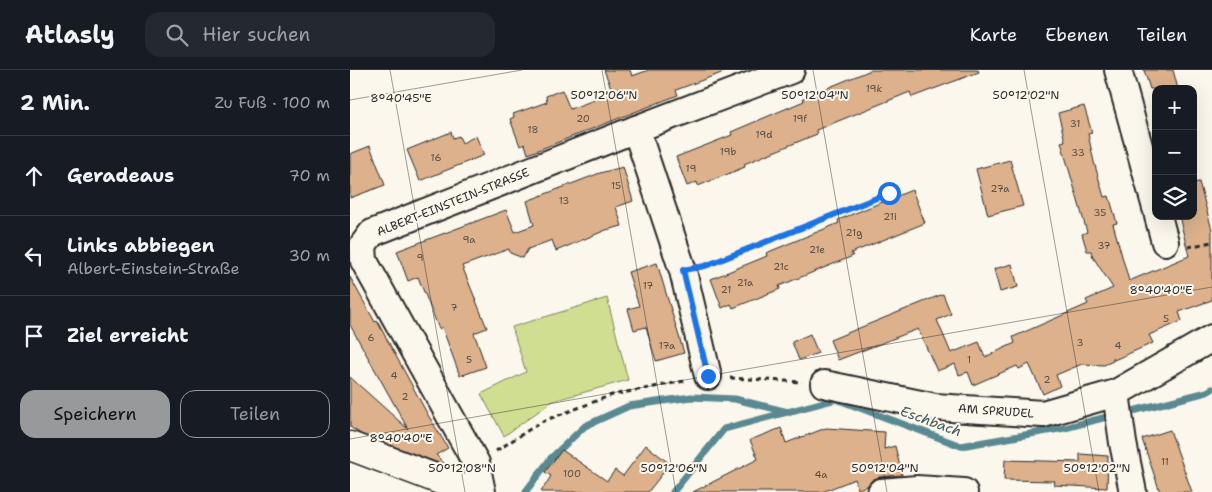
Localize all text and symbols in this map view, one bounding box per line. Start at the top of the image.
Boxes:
search box [145,12,495,57]
text: Atlasly [25,19,115,51]
icon: search [163,21,191,49]
text: Hier suchen [203,22,310,47]
text: Karte [970,23,1017,47]
text: Ebenen [1045,23,1109,47]
text: Teilen [1137,23,1187,47]
house number: 19k [866,82,882,95]
map controls [1152,85,1197,220]
button: + [1152,85,1197,130]
text: 50°12'06"N [571,87,637,103]
text: 50°12'04"N [781,87,849,103]
text: 50°12'02"N [992,87,1060,103]
text: 2 Min. [20,89,90,117]
text: 8°40'45"E [370,90,432,106]
text: Zu Fuß · 100 m [215,92,330,113]
house number: 20 [576,112,590,125]
house number: 19f [793,112,808,125]
house number: 31 [1070,117,1080,130]
house number: 18 [527,123,539,136]
house number: 19d [755,128,773,141]
button: − [1152,130,1197,175]
house number: 19b [720,145,736,158]
house number: 33 [1071,146,1085,159]
house number: 16 [431,151,441,164]
icon: ahead [20,162,48,190]
house number: 19 [686,162,696,175]
text: Geradeaus [67,163,174,188]
street label: ALBERT-EINSTEIN-STRASSE [374,164,532,240]
text: 70 m [289,165,330,186]
button: layers [1152,175,1197,220]
house number: 15 [611,179,621,192]
route start [878,182,901,205]
house number: 27a [990,182,1010,195]
house number: 13 [559,194,569,207]
house number: 35 [1094,206,1106,219]
house number: 21i [883,210,897,223]
house number: 21g [846,226,862,239]
text: Links abbiegen [67,233,214,258]
house number: 9a [462,233,476,246]
house number: 37 [1097,239,1111,252]
icon: left [20,242,48,270]
house number: 21e [809,243,825,256]
text: 30 m [289,245,330,266]
house number: 9 [417,251,424,264]
text: Albert-Einstein-Straße [67,258,239,279]
house number: 21c [773,260,789,273]
house number: 21a [737,276,754,289]
house number: 17 [643,279,653,292]
text: 8°40'40"E [1129,282,1193,298]
house number: 21 [721,283,731,296]
house number: 7 [451,301,458,314]
house number: 5 [1163,312,1169,325]
icon: arrive [20,322,48,350]
text: Ziel erreicht [67,323,188,348]
house number: 6 [368,331,375,344]
house number: 3 [1077,336,1084,349]
house number: 17a [659,339,676,352]
house number: 4 [1115,339,1122,352]
house number: 5 [466,353,472,366]
house number: 1 [967,353,971,366]
route end [697,365,720,388]
house number: 4 [391,369,398,382]
house number: 2 [1044,373,1051,386]
button: Speichern [20,390,170,438]
button: Teilen [180,390,330,438]
house number: 2 [402,390,409,403]
street label: AM SPRUDEL [957,400,1035,422]
water label: Eschbach [898,402,964,440]
text: 8°40'40"E [369,430,433,446]
house number: 11 [1161,455,1169,468]
text: 50°12'08"N [428,460,496,476]
text: 50°12'06"N [641,460,707,476]
text: 50°12'04"N [851,460,919,476]
text: 50°12'02"N [1063,460,1131,476]
house number: 100 [563,467,581,480]
house number: 4a [814,468,828,481]

